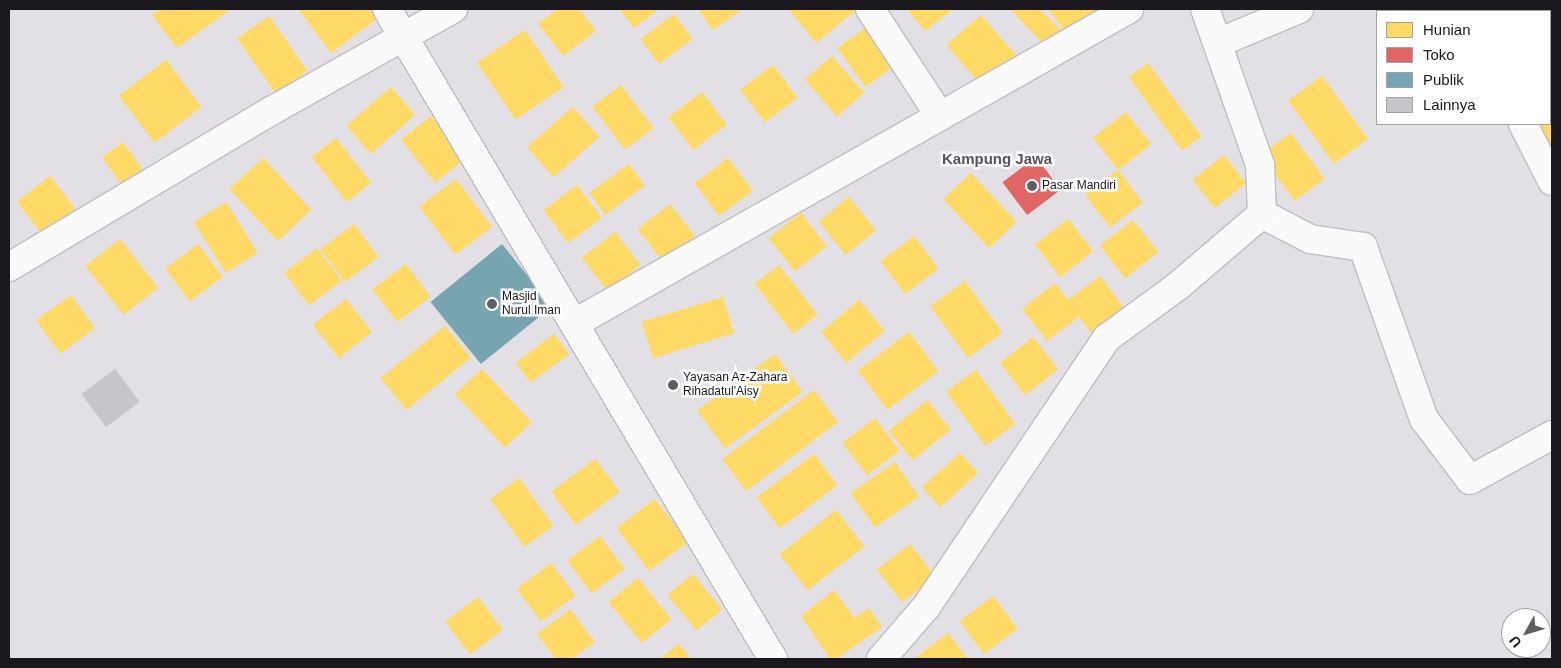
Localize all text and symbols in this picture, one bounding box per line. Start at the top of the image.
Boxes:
legend [1376,10,1551,125]
text: Hunian [1423,21,1471,38]
text: Toko [1423,46,1455,63]
text: Publik [1423,71,1464,88]
text: Lainnya [1423,96,1476,113]
district label: Kampung Jawa [942,150,1052,168]
place label: Pasar Mandiri [1042,179,1116,193]
marker: Pasar Mandiri [1026,180,1038,192]
place label: Masjid Nurul Iman [502,290,561,318]
marker: Masjid Nurul Iman [486,298,498,310]
place label: Yayasan Az-Zahara Rihadatul'Aisy [683,371,788,399]
marker: Yayasan Az-Zahara Rihadatul'Aisy [667,379,679,391]
north arrow [1501,608,1551,658]
text: U [1506,633,1525,651]

